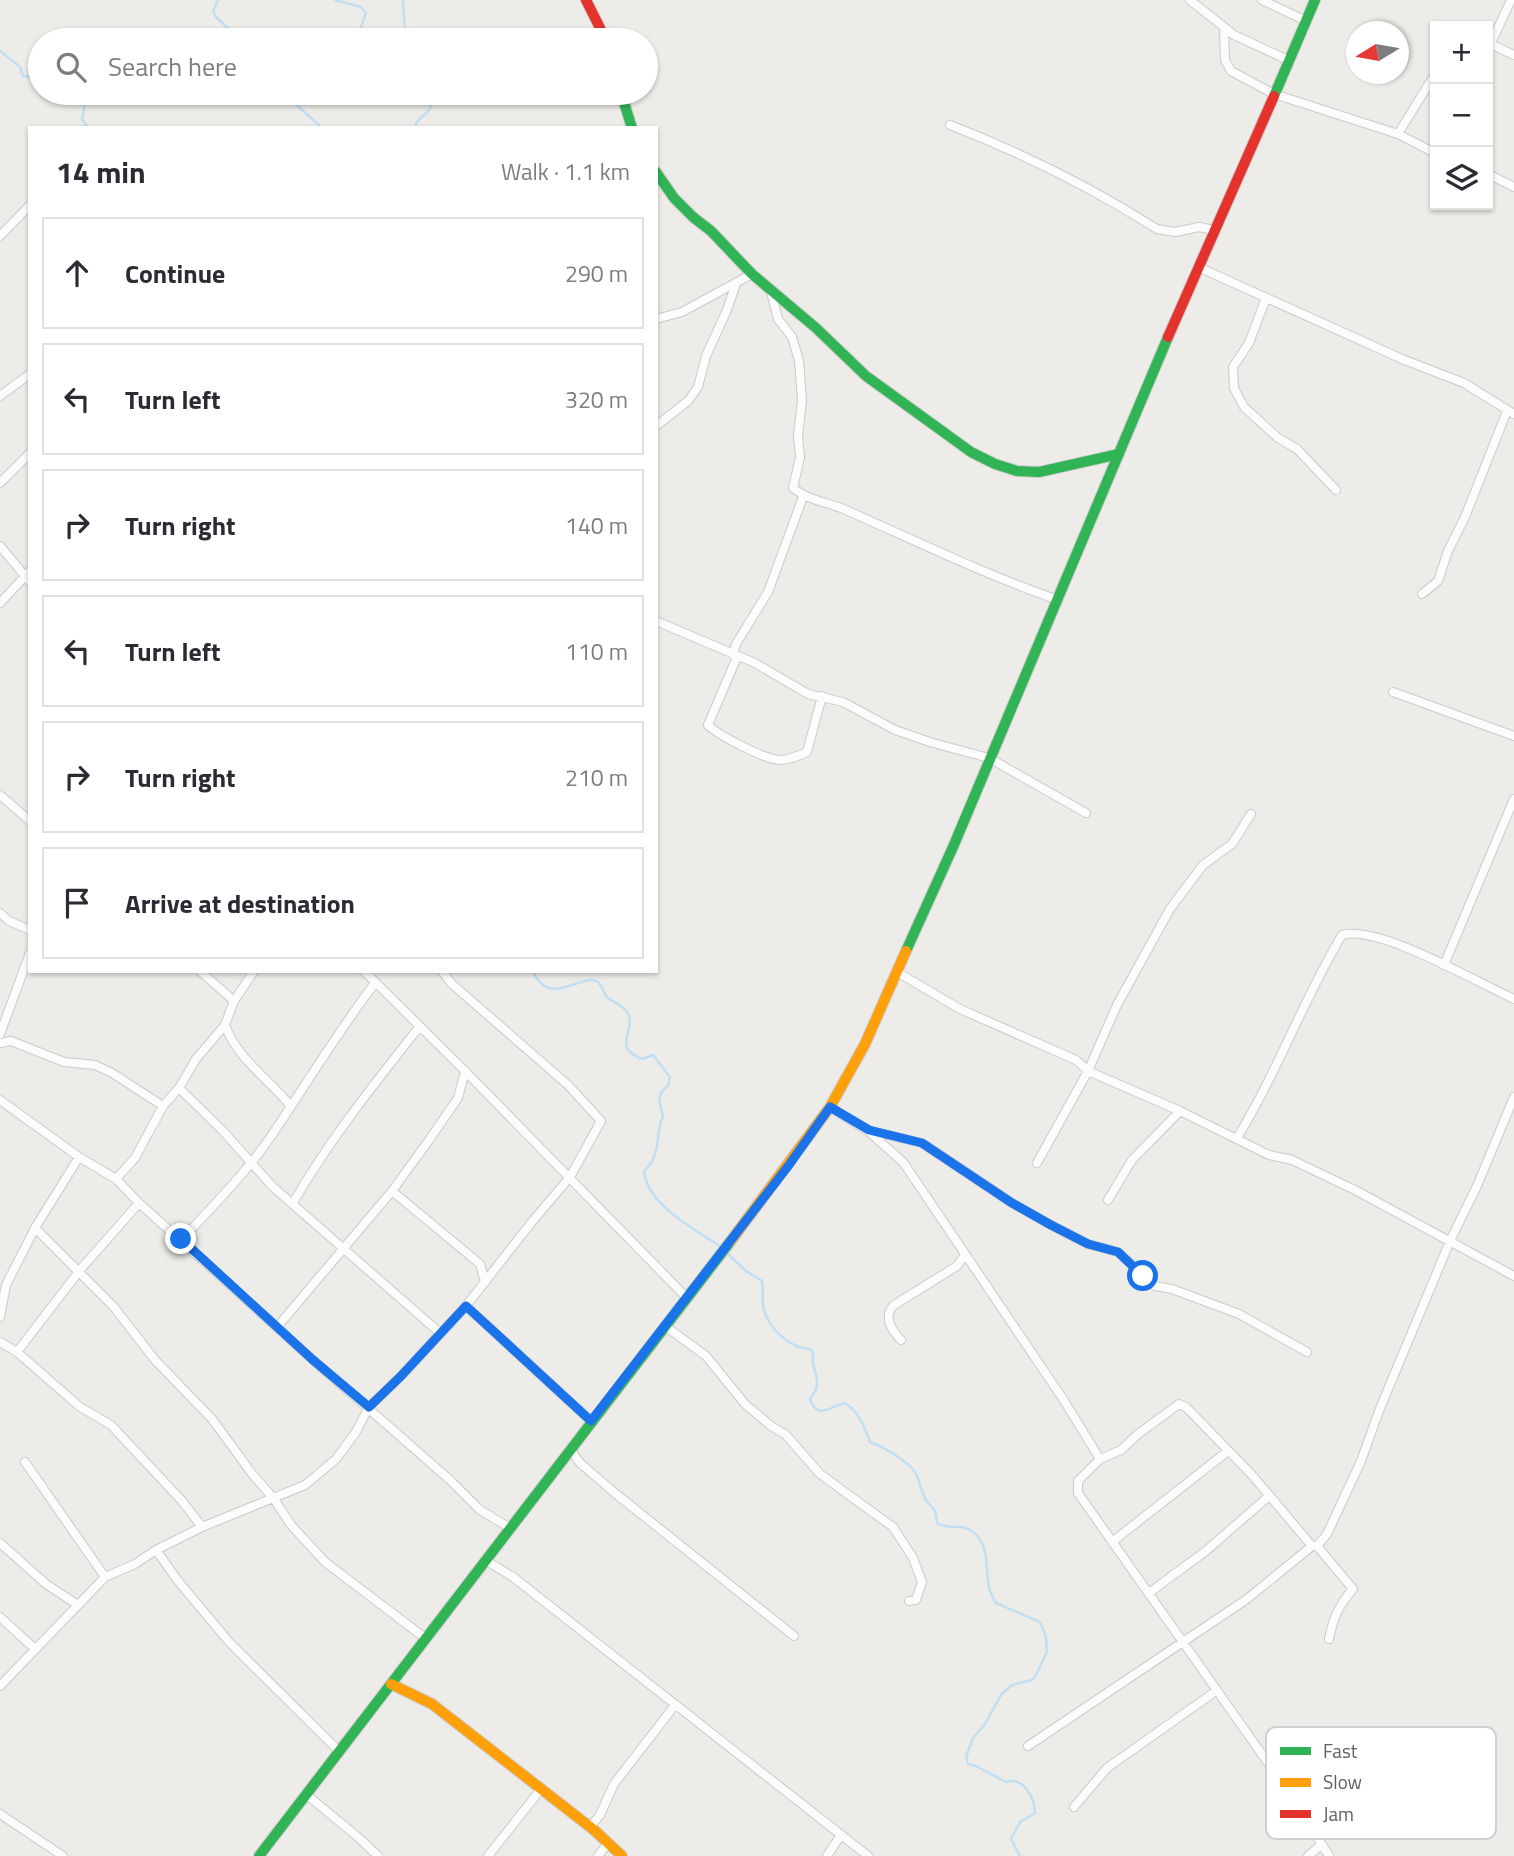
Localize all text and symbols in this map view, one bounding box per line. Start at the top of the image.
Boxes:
north arrow [1346,21,1409,84]
map controls [1430,21,1493,210]
button: + [1430,21,1493,84]
search box [28,28,658,105]
text: Search here [108,47,237,86]
icon: search [52,48,90,86]
button: − [1430,84,1493,147]
button: layers [1430,147,1493,210]
text: 14 min [56,149,146,195]
text: Walk · 1.1 km [501,154,630,189]
icon: ahead [58,254,96,292]
text: Continue [125,254,225,293]
text: 290 m [565,256,628,291]
icon: left [58,380,96,418]
text: Turn left [125,380,220,419]
text: 320 m [565,382,628,417]
icon: right [58,506,96,544]
text: Turn right [125,506,236,545]
text: 140 m [565,508,628,543]
icon: left [58,632,96,670]
text: Turn left [125,632,220,671]
text: 110 m [565,634,628,669]
icon: right [58,758,96,796]
text: Turn right [125,758,236,797]
text: 210 m [565,760,628,795]
icon: arrive [58,884,96,922]
text: Arrive at destination [125,884,355,923]
route end [165,1223,196,1254]
route start [1127,1260,1158,1291]
legend [1266,1727,1496,1839]
text: Fast [1323,1736,1358,1765]
text: Slow [1323,1767,1362,1796]
text: Jam [1323,1799,1354,1828]

